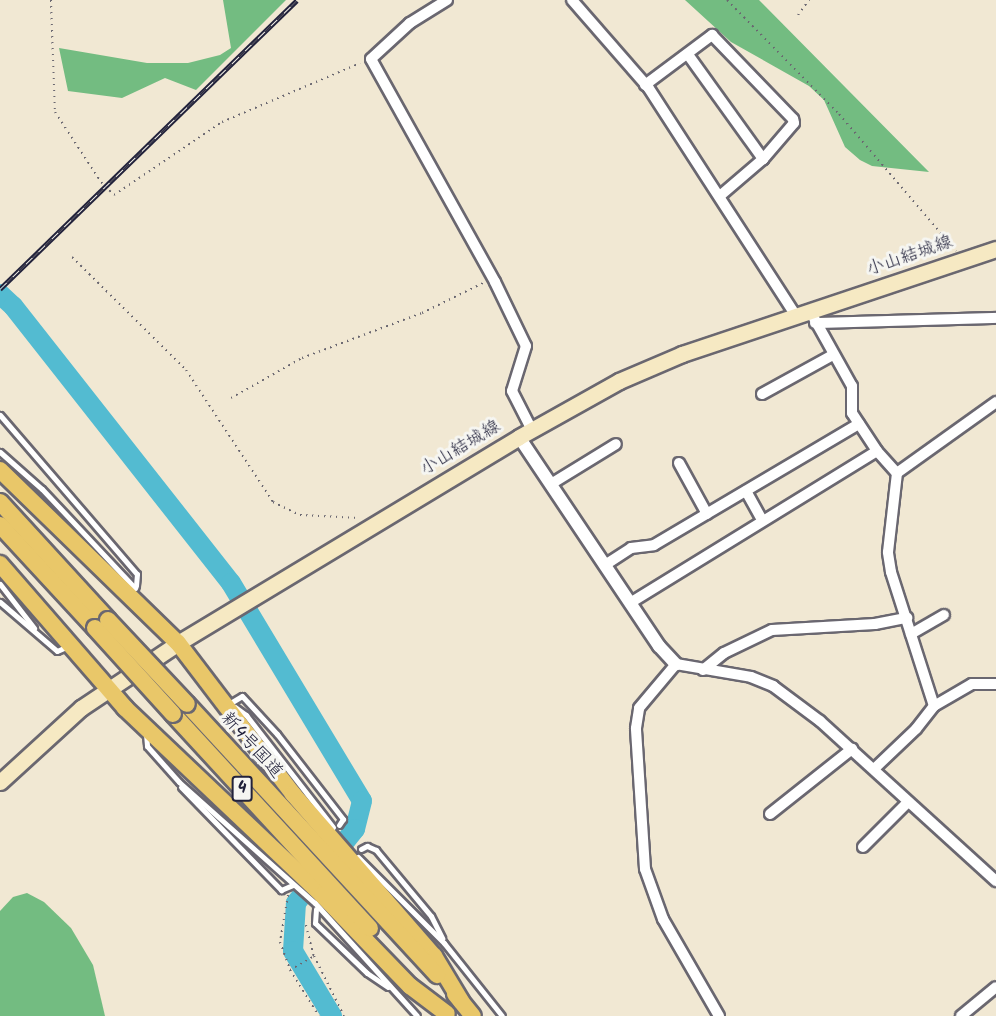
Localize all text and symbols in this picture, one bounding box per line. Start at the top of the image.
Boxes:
street label: 小山結城線 [864,232,956,282]
street label: 小山結城線 [417,417,505,481]
street label: 新4号国道 [216,708,286,784]
road number: 4 [232,776,252,802]

